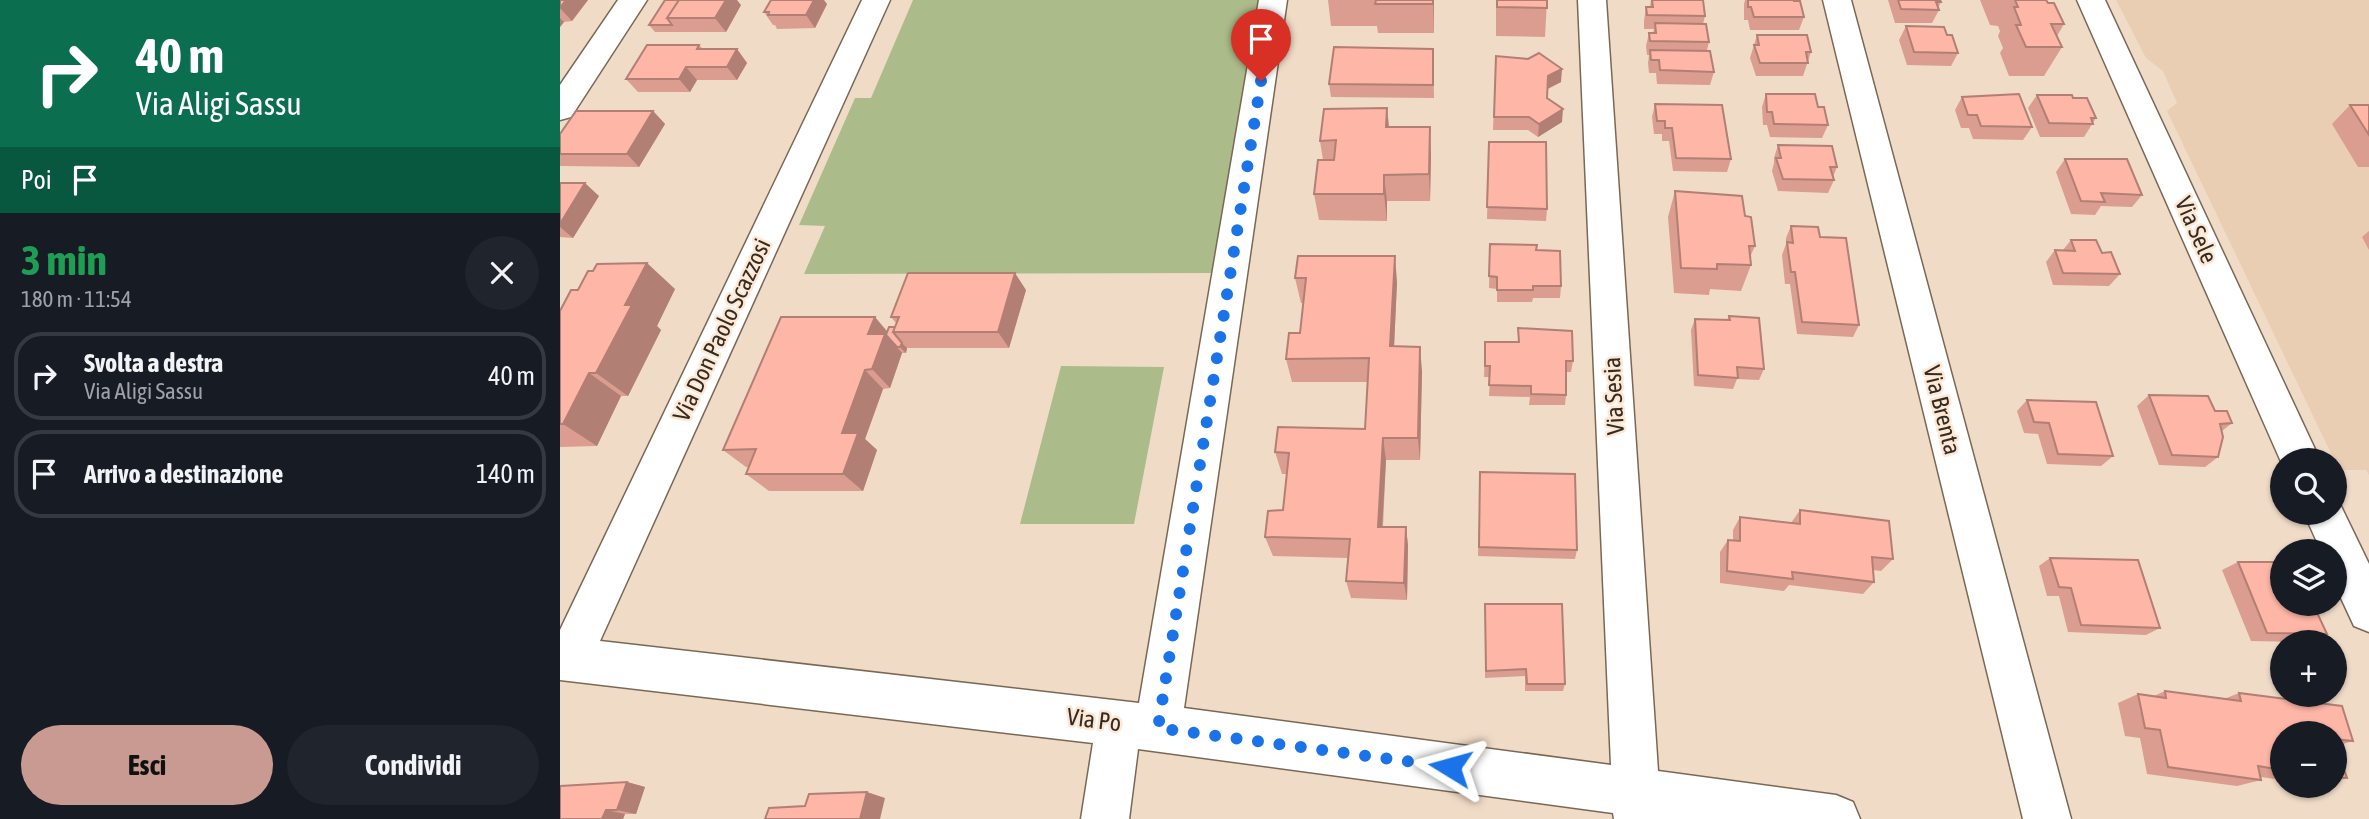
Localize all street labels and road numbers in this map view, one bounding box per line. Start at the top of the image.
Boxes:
street label: Via Sele [2170,192,2223,267]
street label: Via Don Paolo Scazzosi [667,234,776,425]
street label: Via Sesia [1598,356,1629,436]
street label: Via Brenta [1918,363,1967,457]
street label: Via Po [1065,703,1123,736]

